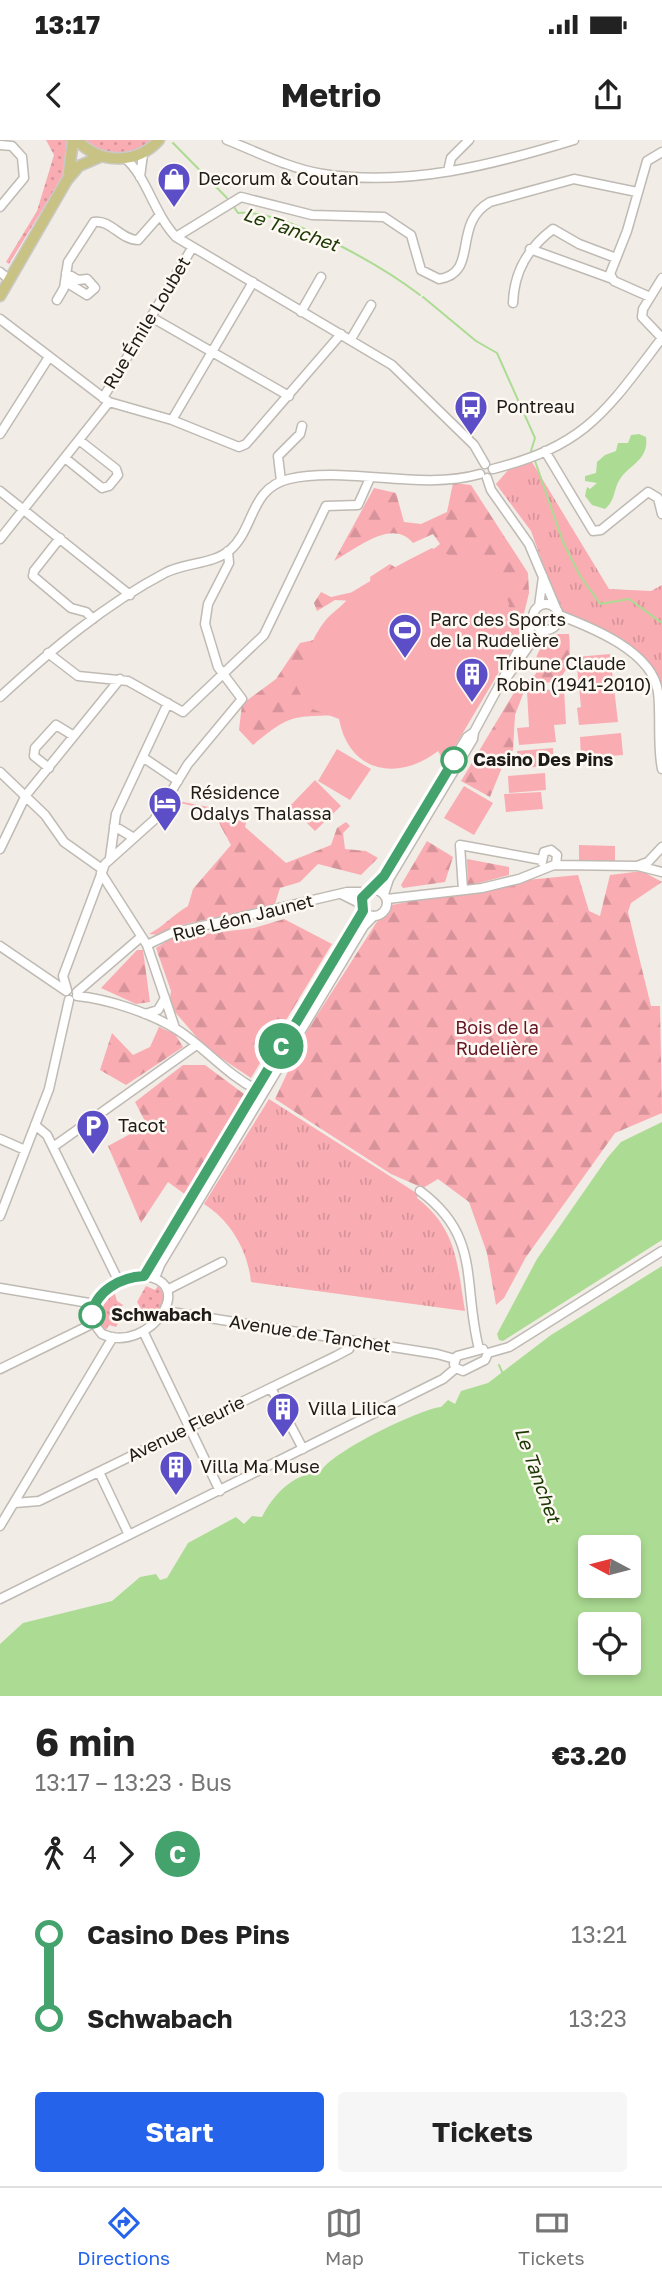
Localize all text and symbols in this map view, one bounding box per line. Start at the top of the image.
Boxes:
text: 13:17 [35,9,100,40]
icon: back [35,76,73,114]
text: Metrio [281,76,381,114]
icon: share [589,76,627,114]
shop icon: Decorum & Coutan [155,160,193,209]
place label: Decorum & Coutan [198,167,359,189]
water label: Le Tanchet [240,201,344,256]
street label: Rue Émile Loubet [98,252,194,393]
bus stop icon: Pontreau [452,388,490,437]
place label: Pontreau [496,395,575,417]
place label: Parc des Sports de la Rudelière [430,608,566,651]
sports icon: Parc des Sports de la Rudelière [386,611,424,660]
place label: Tribune Claude Robin (1941-2010) [496,652,652,695]
building icon: Tribune Claude Robin (1941-2010) [453,655,491,704]
marker: Casino Des Pins [441,747,467,773]
place label: Casino Des Pins [473,748,613,770]
place label: Résidence Odalys Thalassa [190,781,332,824]
hotel icon: Résidence Odalys Thalassa [146,784,184,833]
street label: Rue Léon Jaunet [170,889,315,945]
park label: Bois de la Rudelière [455,1016,539,1059]
line badge: C [258,1023,304,1069]
text: C [272,1031,290,1060]
parking icon: Tacot [74,1107,112,1156]
place label: Tacot [118,1114,166,1136]
marker: Schwabach [79,1302,105,1328]
place label: Schwabach [111,1303,212,1325]
street label: Avenue de Tanchet [228,1309,393,1357]
street label: Avenue Fleurie [123,1390,248,1466]
building icon: Villa Lilica [264,1390,302,1439]
place label: Villa Lilica [308,1397,397,1419]
water label: Le Tanchet [511,1424,567,1528]
building icon: Villa Ma Muse [157,1448,195,1497]
place label: Villa Ma Muse [200,1455,320,1477]
north arrow [578,1535,640,1598]
map controls [578,1535,641,1675]
button: locate [578,1612,641,1675]
text: 6 min [35,1719,135,1764]
text: €3.20 [552,1740,627,1771]
text: 13:17 – 13:23 · Bus [35,1768,232,1796]
icon: walk [35,1835,73,1873]
icon: forward [107,1835,145,1873]
text: C [169,1839,186,1868]
text: 4 [83,1840,97,1868]
text: Casino Des Pins [87,1919,290,1950]
text: 13:21 [571,1920,627,1948]
text: Schwabach [87,2003,233,2034]
text: 13:23 [569,2004,627,2032]
button: Start [35,2092,324,2172]
button: Tickets [338,2092,627,2172]
tab: Directions [77,2204,170,2269]
tab: Map [325,2204,364,2269]
tab: Tickets [518,2204,585,2269]

